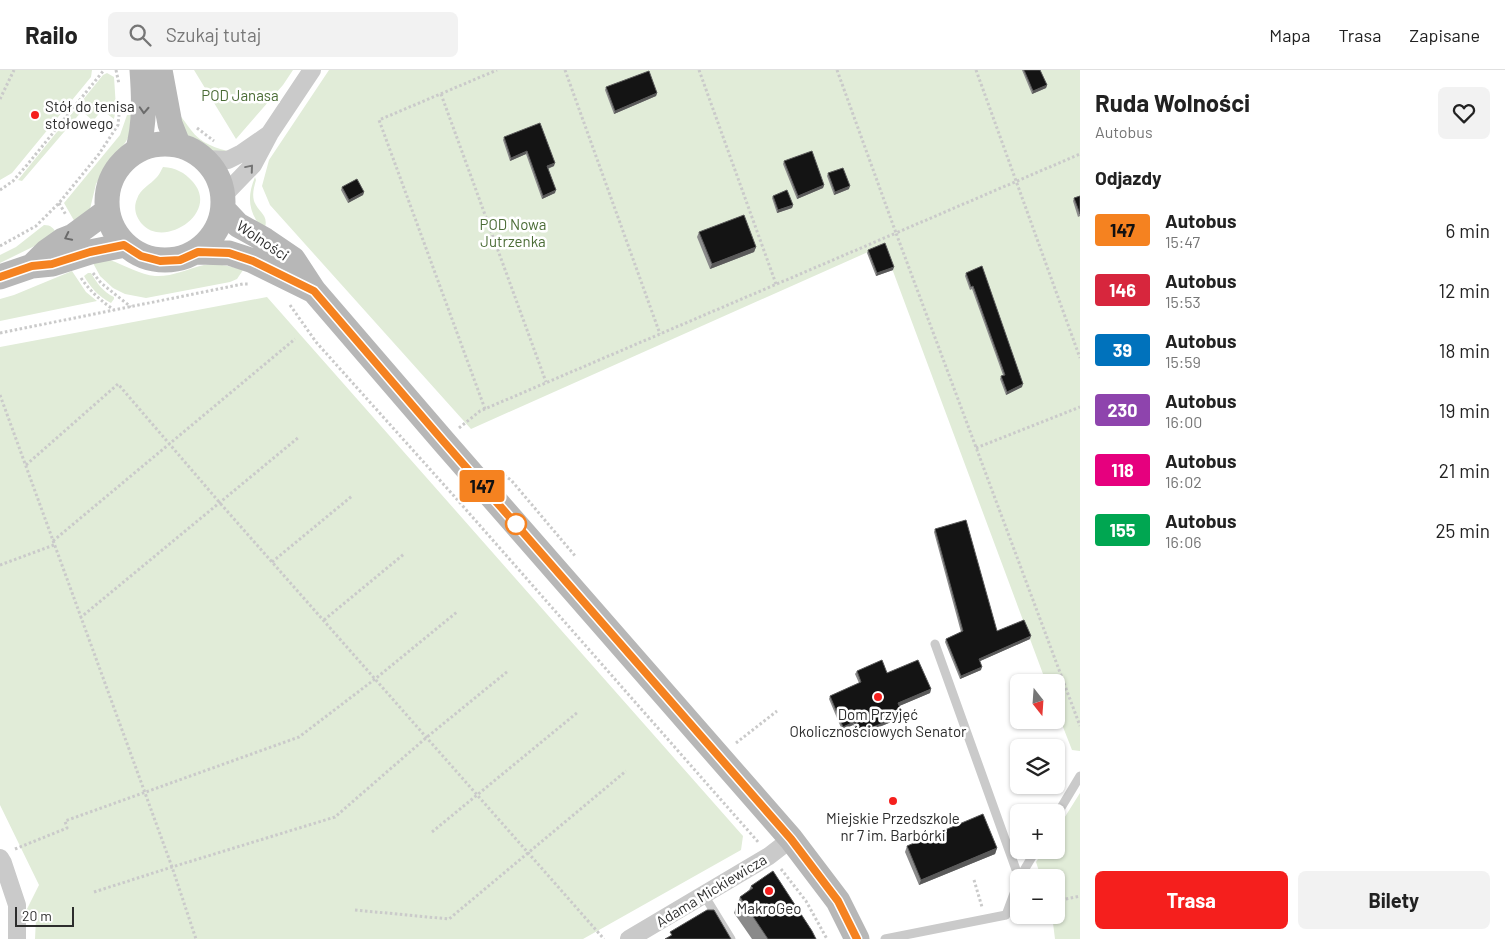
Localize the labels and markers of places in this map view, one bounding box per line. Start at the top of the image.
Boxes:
place label: Stół do tenisa stołowego [45,97,135,132]
marker: Stół do tenisa stołowego [29,109,41,121]
unlabelled marker [505,513,527,535]
marker: Dom Przyjęć Okolicznościowych Senator [872,691,884,703]
place label: Dom Przyjęć Okolicznościowych Senator [789,705,967,740]
marker: Miejskie Przedszkole nr 7 im. Barbórki [887,795,899,807]
place label: Miejskie Przedszkole nr 7 im. Barbórki [826,809,960,844]
marker: MakroGeo [763,885,775,897]
place label: MakroGeo [737,899,801,917]

